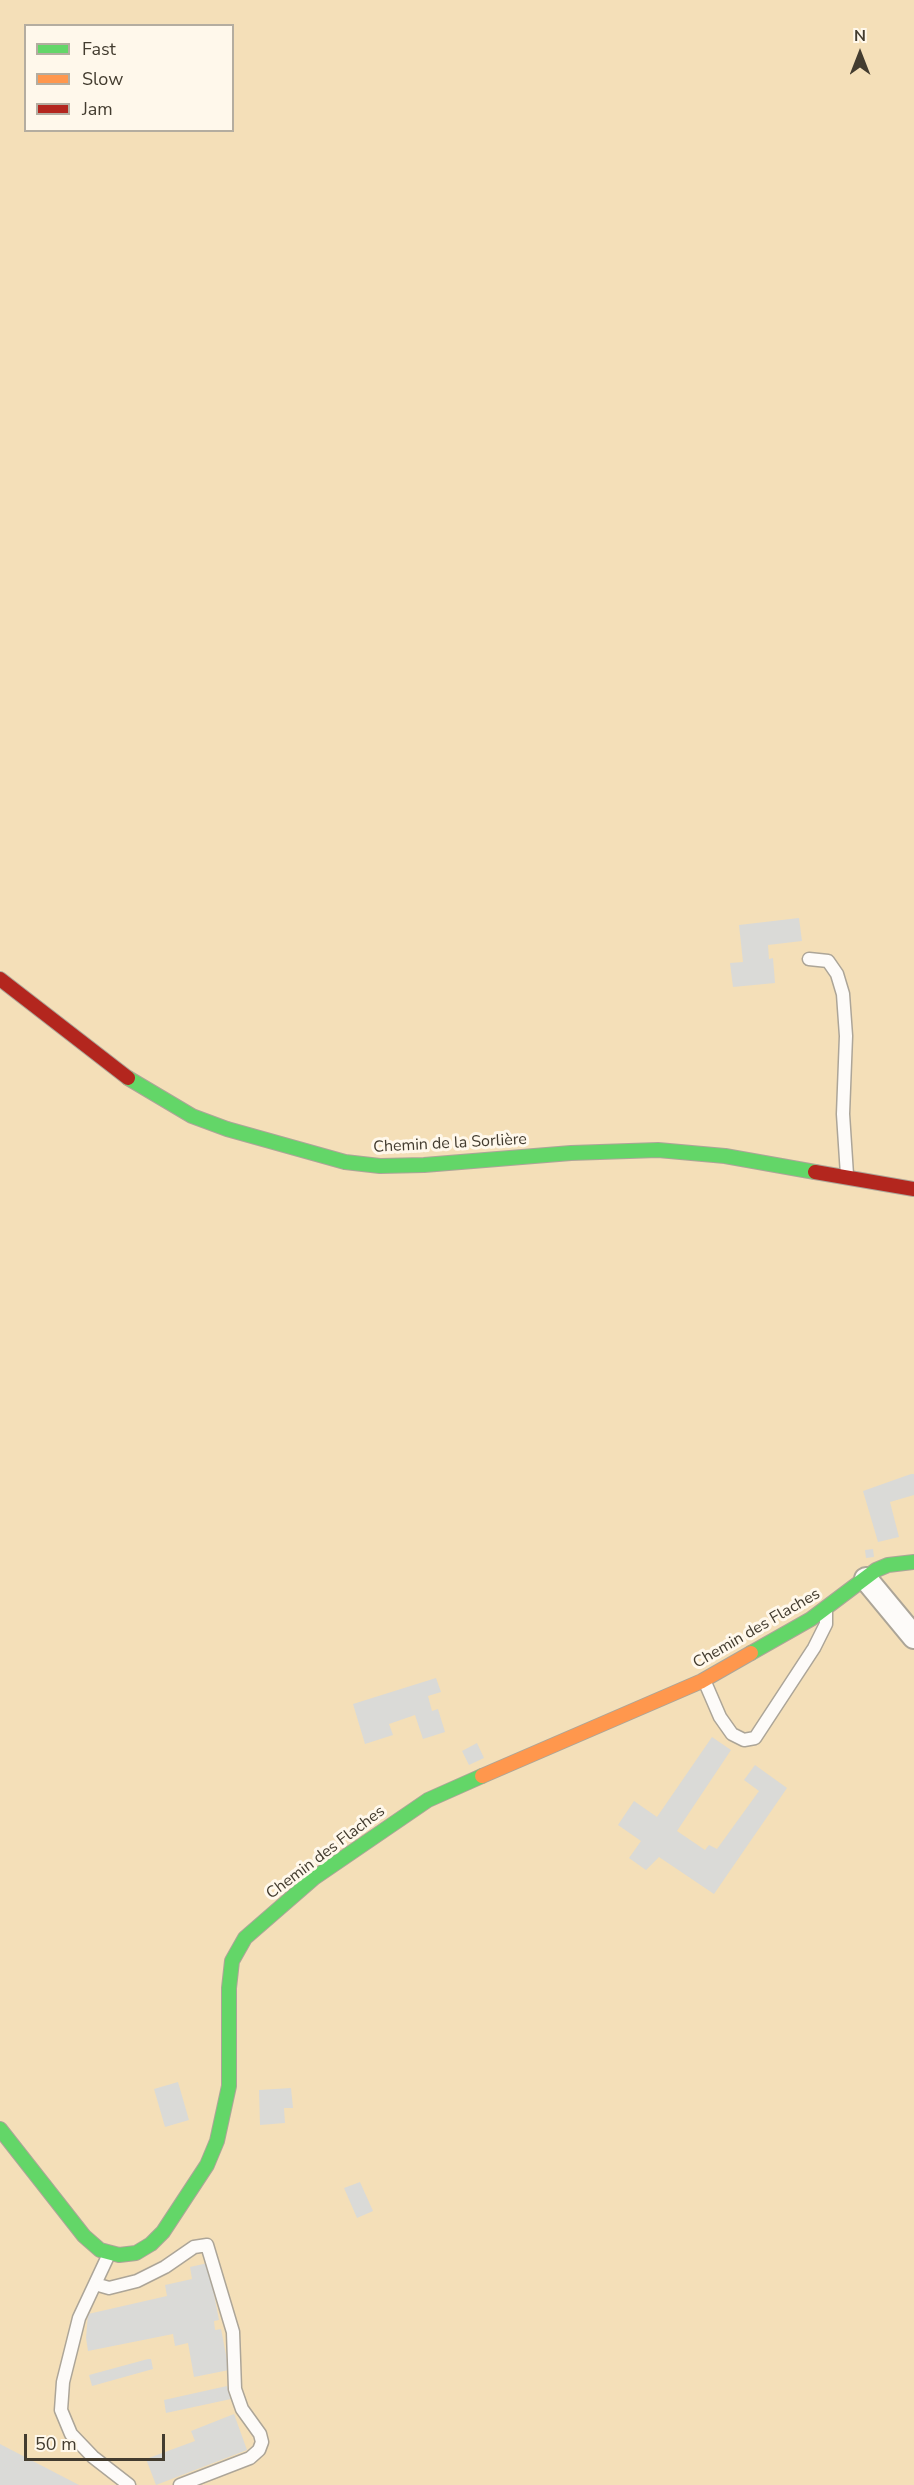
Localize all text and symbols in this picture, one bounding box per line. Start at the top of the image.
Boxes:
legend [24,24,234,132]
north arrow [830,24,890,84]
text: N [854,25,866,47]
text: Fast [82,37,116,61]
text: Slow [82,67,123,91]
text: Jam [82,97,113,121]
street label: Chemin de la Sorlière [373,1130,527,1158]
street label: Chemin des Flaches [690,1585,824,1673]
street label: Chemin des Flaches [263,1802,389,1904]
scale bar [27,2422,168,2460]
text: 50 m [35,2432,77,2456]

